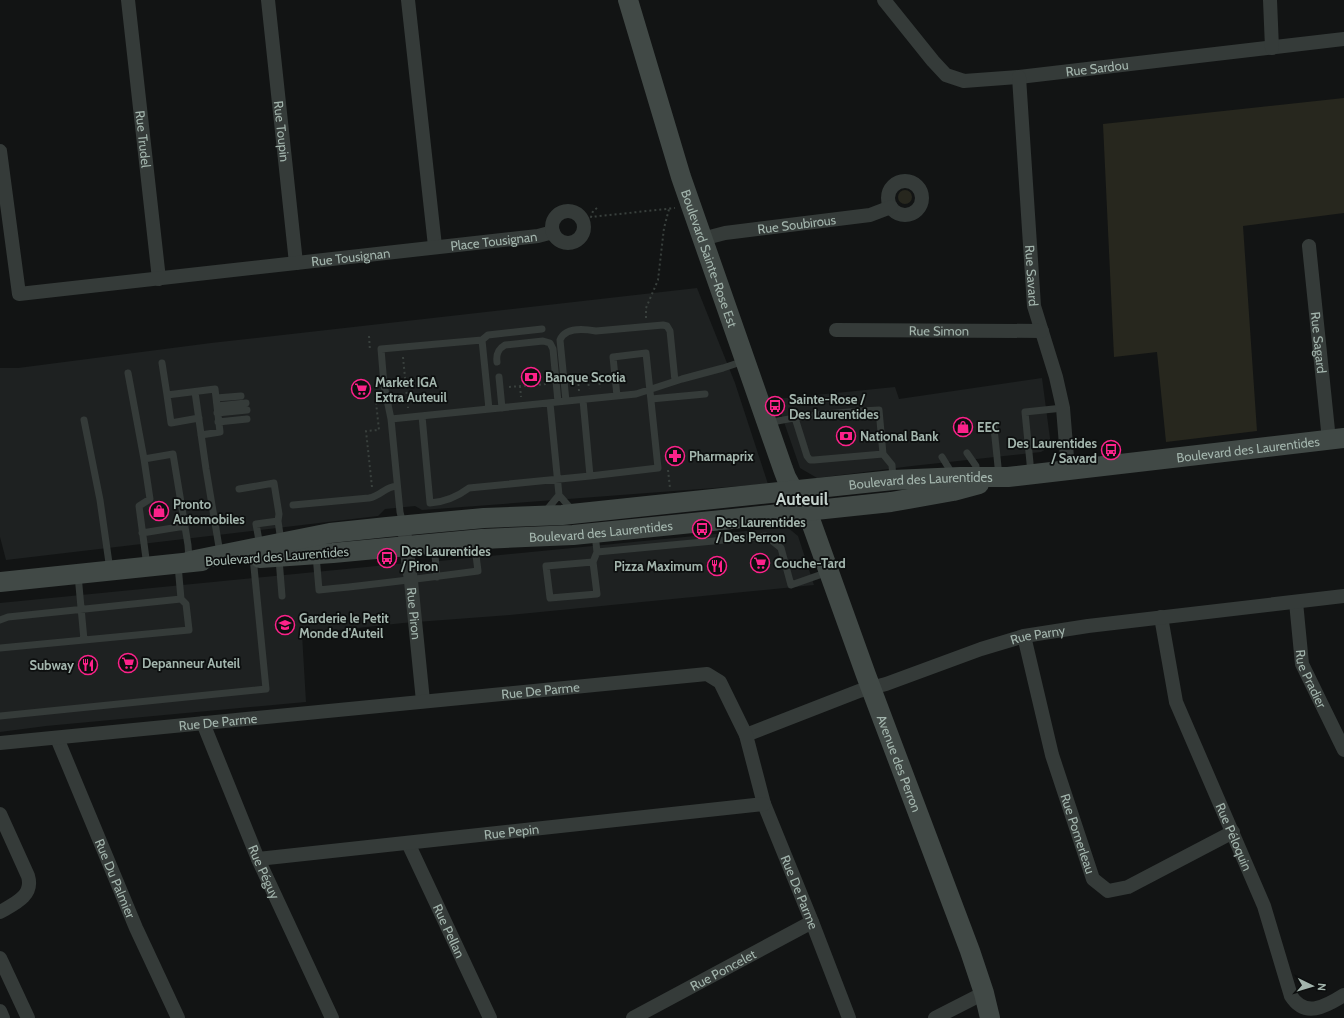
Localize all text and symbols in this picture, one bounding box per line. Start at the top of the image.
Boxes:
street label: Rue Sardou [1065,56,1129,79]
street label: Rue Toupin [271,100,293,163]
street label: Rue Trudel [132,110,155,169]
street label: Boulevard Sainte-Rose Est [678,187,741,330]
street label: Rue Soubirous [757,211,837,237]
street label: Place Tousignan [449,228,538,254]
street label: Rue Savard [1022,244,1042,307]
street label: Rue Tousignan [310,245,391,269]
street label: Rue Sagard [1308,311,1330,374]
street label: Rue Simon [909,322,969,339]
bank icon: Banque Scotia [520,366,542,388]
place label: Banque Scotia [545,369,626,385]
place label: Market IGA Extra Auteuil [375,374,447,405]
supermarket icon: Market IGA Extra Auteuil [350,378,372,400]
place label: Sainte-Rose / Des Laurentides [789,391,879,422]
bus stop icon: Sainte-Rose / Des Laurentides [764,395,786,417]
shop icon: EEC [952,416,974,438]
place label: EEC [977,419,1000,435]
bank icon: National Bank [835,425,857,447]
place label: National Bank [860,428,939,444]
street label: Boulevard des Laurentides [1175,433,1321,465]
place label: Des Laurentides / Savard [1007,435,1097,466]
bus stop icon: Des Laurentides / Savard [1100,439,1122,461]
pharmacy icon: Pharmaprix [664,445,686,467]
place label: Pharmaprix [689,448,754,464]
street label: Boulevard des Laurentides [848,469,993,493]
district label: Auteuil [776,489,829,509]
place label: Pronto Automobiles [173,496,245,527]
shop icon: Pronto Automobiles [148,500,170,522]
place label: Des Laurentides / Des Perron [715,514,806,545]
street label: Boulevard des Laurentides [529,517,674,545]
bus stop icon: Des Laurentides / Des Perron [691,518,713,540]
street label: Boulevard des Laurentides [205,543,350,569]
place label: Des Laurentides / Piron [400,543,491,574]
bus stop icon: Des Laurentides / Piron [376,547,398,569]
supermarket icon: Couche-Tard [749,552,771,574]
restaurant icon: Pizza Maximum [706,555,728,577]
place label: Couche-Tard [774,555,846,571]
place label: Pizza Maximum [614,558,703,574]
street label: Rue Piron [404,586,425,640]
place label: Garderie le Petit Monde d'Auteil [299,610,389,641]
school or university icon: Garderie le Petit Monde d'Auteil [274,614,296,636]
street label: Rue Parny [1008,622,1067,648]
street label: Rue Pradier [1293,649,1331,711]
supermarket icon: Depanneur Auteil [117,652,139,674]
restaurant icon: Subway [77,654,99,676]
place label: Depanneur Auteil [142,655,241,671]
place label: Subway [29,657,74,673]
street label: Rue De Parme [500,678,581,702]
street label: Rue De Parme [178,710,258,734]
street label: Avenue des Perron [874,712,925,814]
street label: Rue Pomerleau [1057,791,1099,876]
street label: Rue Péloquin [1212,800,1256,873]
street label: Rue Pepin [483,821,540,842]
street label: Rue Du Palmier [92,836,139,921]
street label: Rue Péguy [245,842,284,902]
street label: Rue De Parme [778,853,822,932]
street label: Rue Pellan [430,901,469,960]
street label: Rue Poncelet [687,945,759,994]
north arrow [1292,966,1332,1006]
text: N [1315,982,1329,991]

